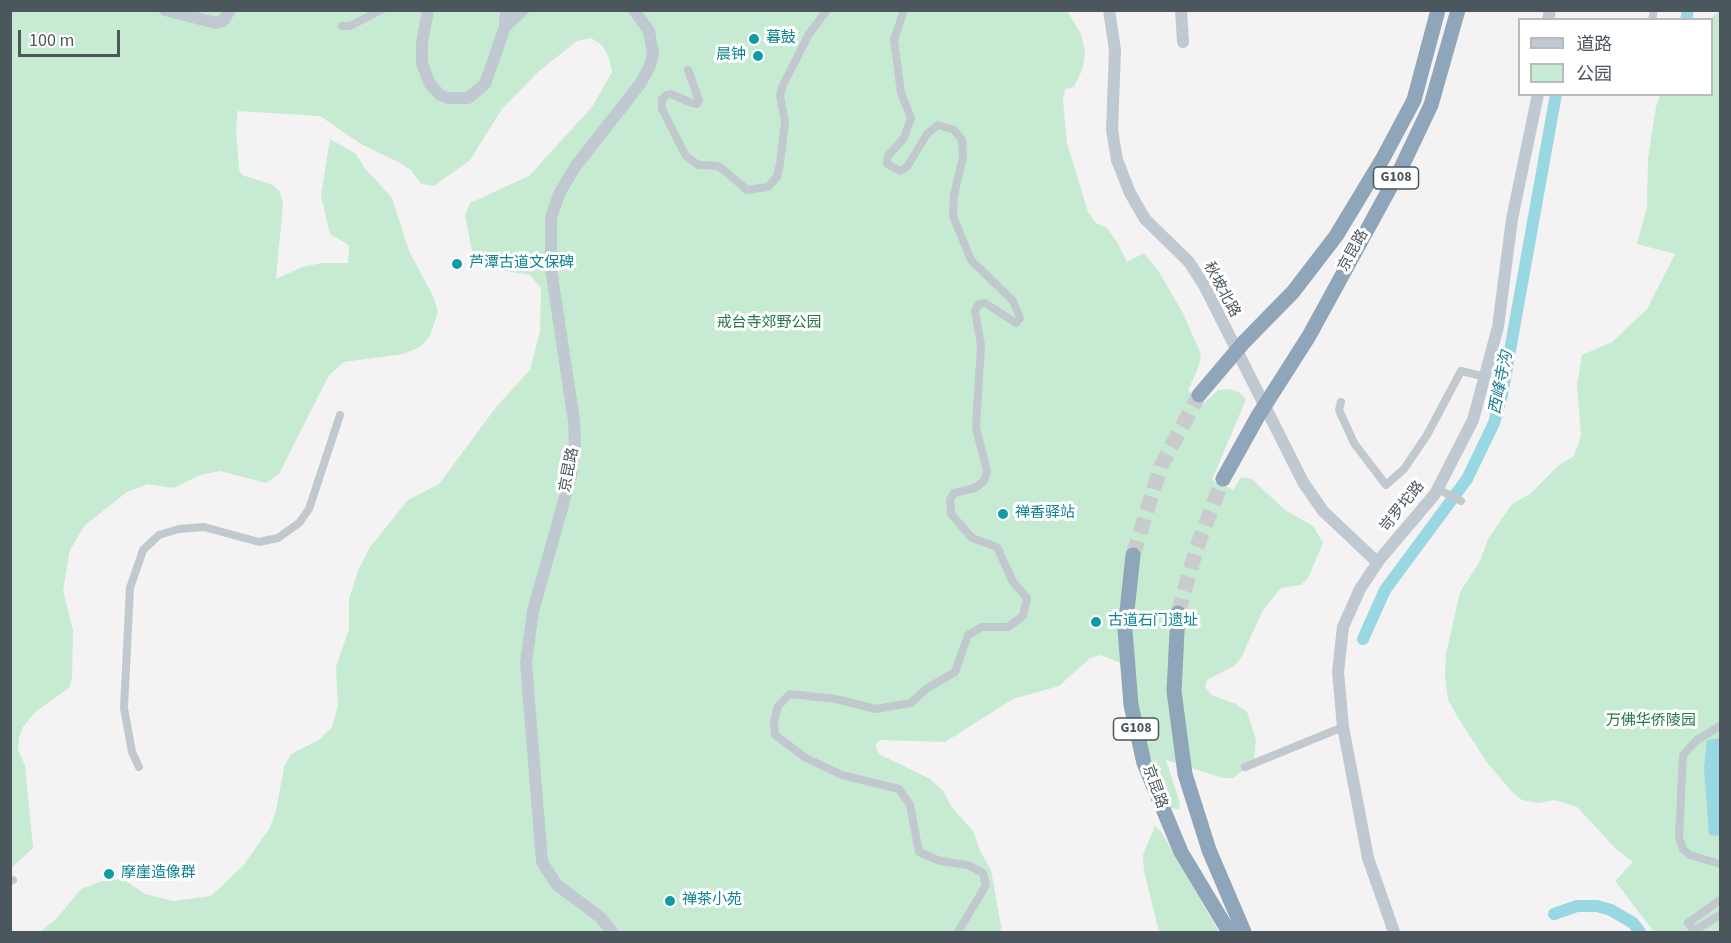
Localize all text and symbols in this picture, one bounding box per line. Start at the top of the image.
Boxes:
scale bar [21,18,123,56]
legend [1518,18,1713,96]
text: 100 m [29,28,74,53]
place label: 暮鼓 [766,30,796,48]
marker: 暮鼓 [747,32,761,46]
text: 道路 [1576,32,1612,57]
place label: 晨钟 [716,47,746,65]
marker: 晨钟 [751,49,765,63]
text: 公园 [1576,62,1612,87]
road number: G108 [1374,167,1418,189]
street label: 京昆路 [1335,227,1373,275]
place label: 芦潭古道文保碑 [469,255,574,273]
marker: 芦潭古道文保碑 [450,257,464,271]
street label: 秋坡北路 [1199,259,1243,321]
park label: 戒台寺郊野公园 [717,315,821,333]
water label: 西峰寺沟 [1486,350,1518,416]
street label: 京昆路 [557,446,583,494]
street label: 岢罗坨路 [1377,478,1429,536]
place label: 禅香驿站 [1015,505,1075,523]
marker: 禅香驿站 [996,507,1010,521]
place label: 古道石门遗址 [1108,613,1198,631]
marker: 古道石门遗址 [1089,615,1103,629]
park label: 万佛华侨陵园 [1606,713,1696,731]
road number: G108 [1114,718,1158,740]
street label: 京昆路 [1138,763,1170,811]
place label: 摩崖造像群 [121,865,196,883]
marker: 摩崖造像群 [102,867,116,881]
place label: 禅茶小苑 [682,892,742,910]
marker: 禅茶小苑 [663,894,677,908]

